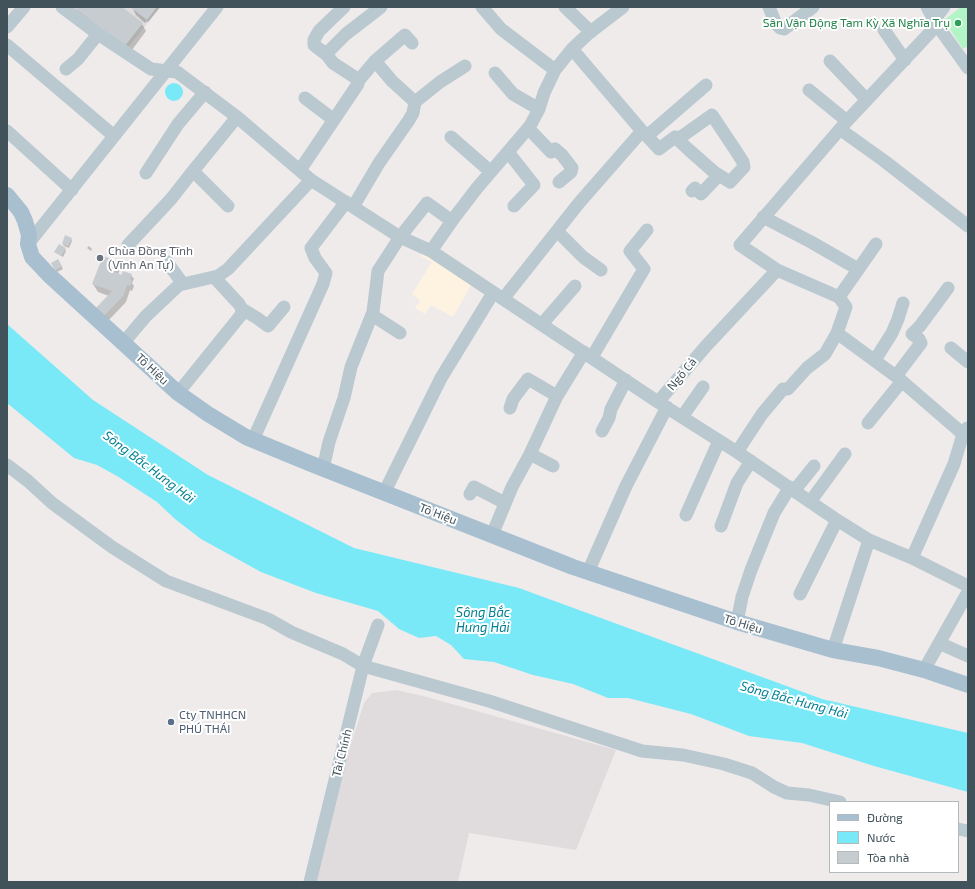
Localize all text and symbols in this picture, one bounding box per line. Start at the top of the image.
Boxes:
place label: Sân Vận Động Tam Kỳ Xã Nghĩa Trụ [763,16,950,30]
marker: Sân Vận Động Tam Kỳ Xã Nghĩa Trụ [953,18,963,28]
place label: Chùa Đồng Tĩnh (Vĩnh An Tự) [108,244,193,272]
marker: Chùa Đồng Tĩnh (Vĩnh An Tự) [95,253,105,263]
street label: Tô Hiệu [133,350,171,388]
street label: Ngõ Cả [664,355,700,393]
water label: Sông Bắc Hưng Hải [100,427,198,507]
street label: Tô Hiệu [417,500,459,528]
water label: Sông Bắc Hưng Hải [456,605,510,636]
street label: Tô Hiệu [722,611,764,637]
water label: Sông Bắc Hưng Hải [738,678,850,722]
place label: Cty TNHHCN PHÚ THÁI [179,708,246,736]
marker: Cty TNHHCN PHÚ THÁI [166,717,176,727]
street label: Tài Chính [329,728,355,778]
legend [829,801,959,873]
text: Đường [867,810,903,824]
text: Nước [867,830,895,844]
text: Tòa nhà [867,850,909,864]

